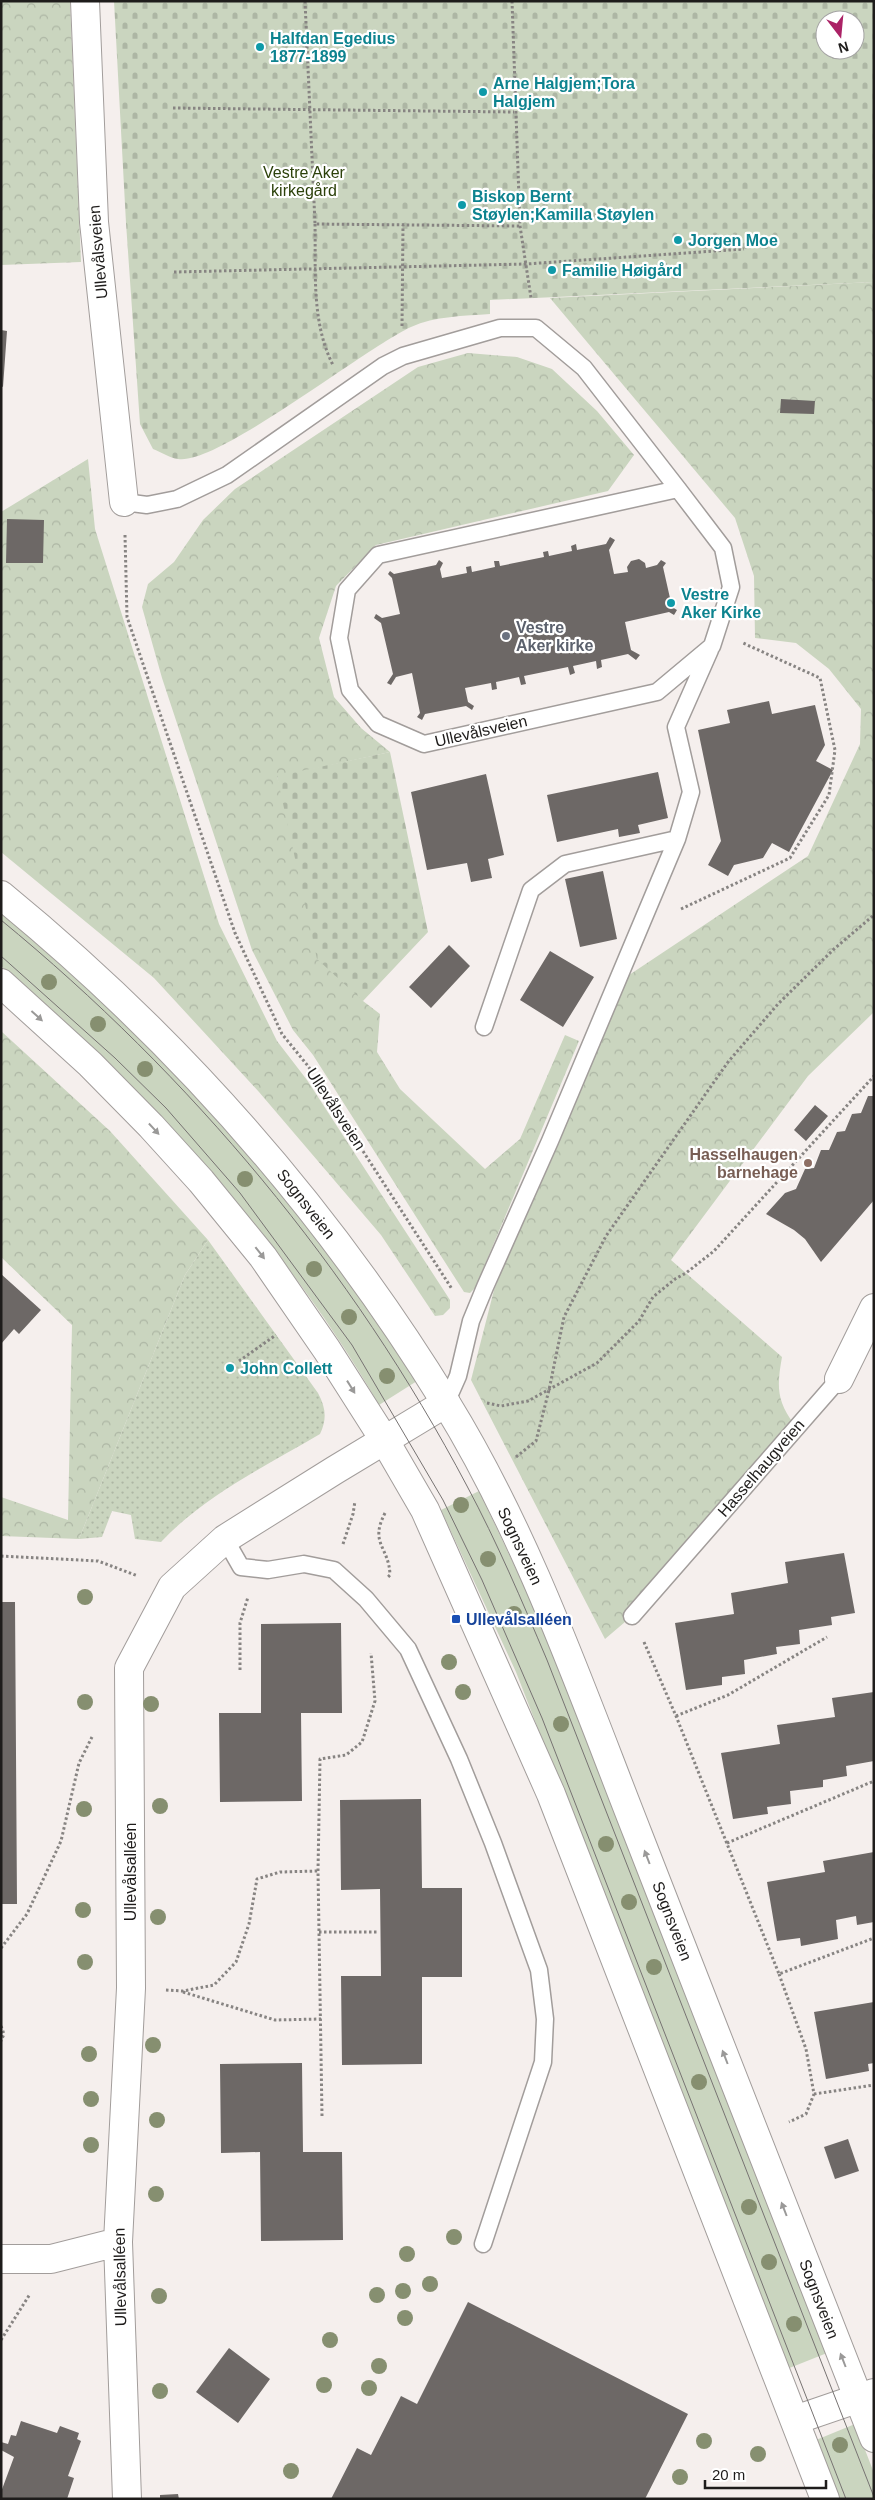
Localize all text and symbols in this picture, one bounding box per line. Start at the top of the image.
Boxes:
north arrow [815,10,865,60]
place label: Halfdan Egedius 1877-1899 [270,30,395,65]
text: N [837,38,851,57]
marker: Halfdan Egedius 1877-1899 [254,41,266,53]
place label: Arne Halgjem;Tora Halgjem [493,75,635,110]
marker: Arne Halgjem;Tora Halgjem [477,86,489,98]
park label: Vestre Aker kirkegård [263,164,346,199]
place label: Biskop Bernt Støylen;Kamilla Støylen [472,188,654,223]
marker: Biskop Bernt Støylen;Kamilla Støylen [456,199,468,211]
street label: Ullevålsveien [85,204,111,300]
place label: Jorgen Moe [688,232,778,249]
marker: Jorgen Moe [672,234,684,246]
place label: Familie Høigård [562,262,682,279]
marker: Familie Høigård [546,264,558,276]
place label: Vestre Aker Kirke [681,586,761,621]
marker: Vestre Aker Kirke [665,597,677,609]
place label: Vestre Aker kirke [516,619,593,654]
marker: Vestre Aker kirke [500,630,512,642]
street label: Ullevålsveien [433,712,529,750]
one-way arrow [31,1010,43,1022]
street label: Ullevålsveien [303,1065,369,1153]
one-way arrow [148,1123,160,1135]
place label: Hasselhaugen barnehage [690,1146,798,1181]
marker: Hasselhaugen barnehage [802,1157,814,1169]
street label: Sognsveien [274,1166,338,1242]
one-way arrow [254,1246,265,1259]
place label: John Collett [240,1360,333,1377]
marker: John Collett [224,1362,236,1374]
one-way arrow [346,1380,355,1394]
street label: Hasselhaugveien [714,1416,808,1520]
street label: Sognsveien [495,1505,545,1587]
place label: Ullevålsalléen [466,1611,572,1628]
marker: Ullevålsalléen [450,1613,462,1625]
street label: Ullevålsalléen [122,1823,139,1921]
one-way arrow [642,1850,650,1864]
street label: Sognsveien [649,1879,695,1963]
one-way arrow [721,2049,729,2064]
one-way arrow [780,2201,787,2216]
street label: Ullevålsalléen [111,2227,129,2327]
street label: Sognsveien [796,2257,842,2341]
one-way arrow [839,2352,847,2367]
scale bar [705,2458,826,2490]
text: 20 m [712,2466,745,2483]

